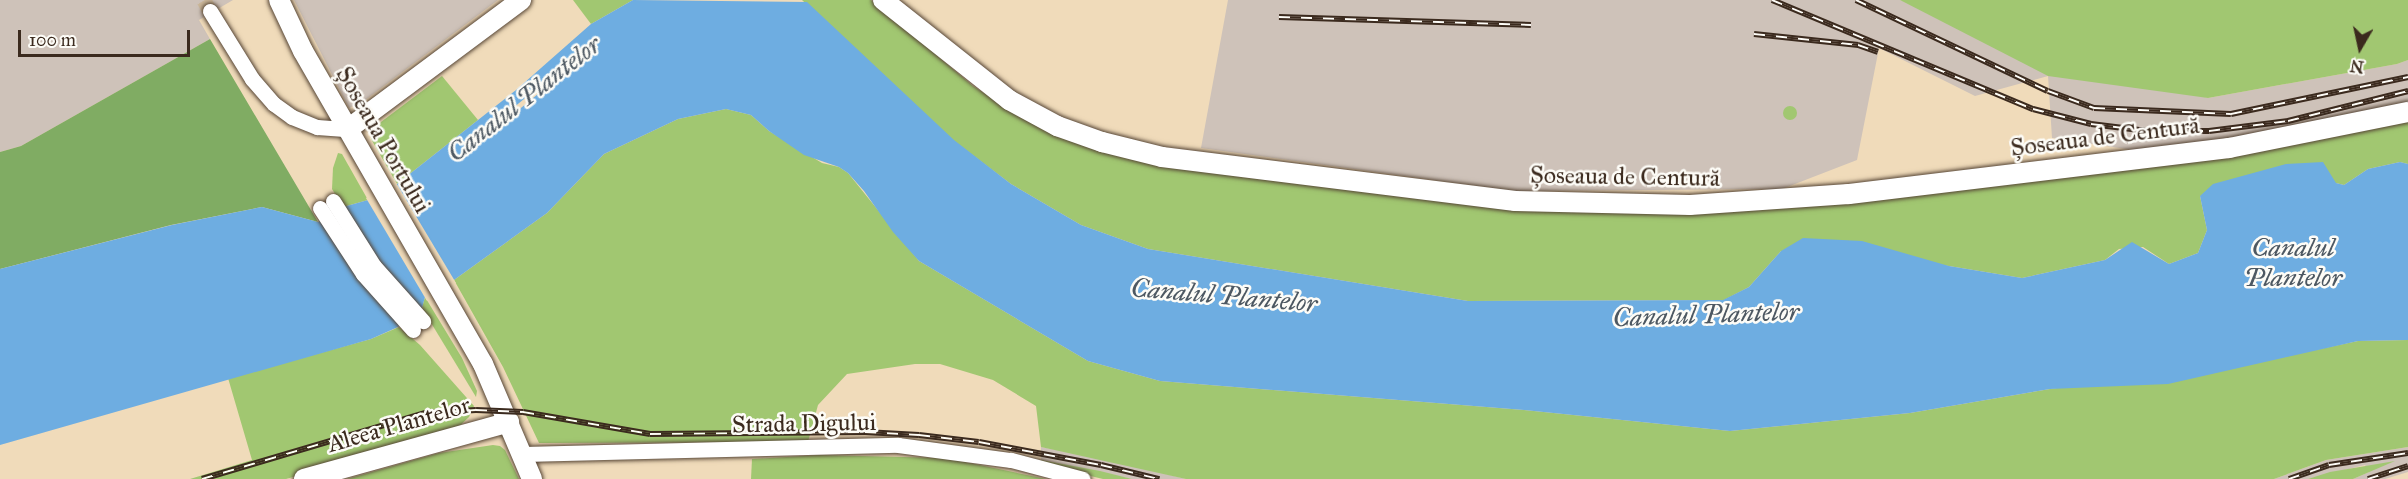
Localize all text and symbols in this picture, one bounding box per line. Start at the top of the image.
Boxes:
scale bar [21,18,194,56]
north arrow [2330,18,2390,78]
text: 100 m [29,29,76,51]
water label: Canalul Plantelor [441,29,607,169]
text: N [2349,56,2365,77]
street label: Șoseaua Portului [329,62,437,218]
street label: Șoseaua de Centură [2009,111,2201,163]
street label: Șoseaua de Centură [1530,161,1720,193]
water label: Canalul Plantelor [2244,232,2342,294]
water label: Canalul Plantelor [1130,272,1318,320]
water label: Canalul Plantelor [1612,296,1800,334]
street label: Aleea Plantelor [324,391,474,459]
street label: Strada Digului [732,408,876,440]

